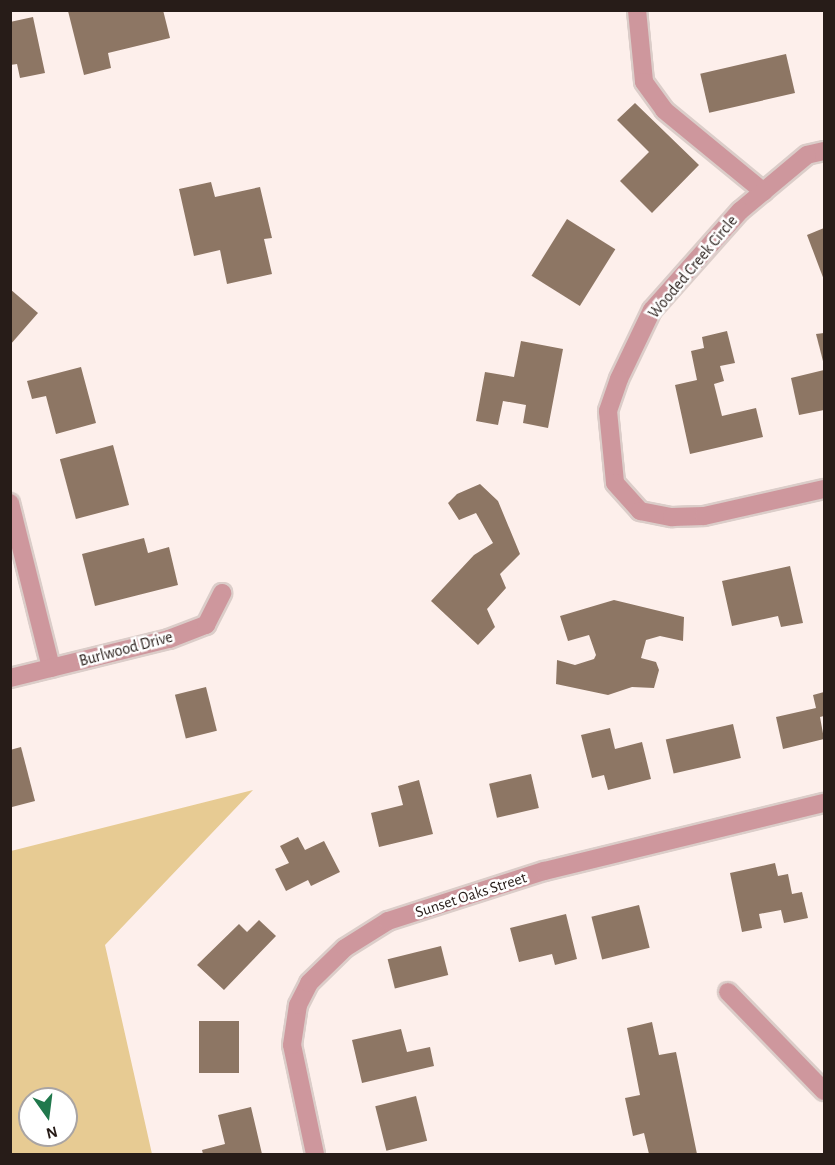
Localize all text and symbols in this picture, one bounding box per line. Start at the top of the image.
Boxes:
street label: Wooded Creek Circle [644,212,742,322]
street label: Burlwood Drive [77,627,175,671]
street label: Sunset Oaks Street [413,868,529,922]
north arrow [18,1087,78,1147]
text: N [45,1123,59,1142]

